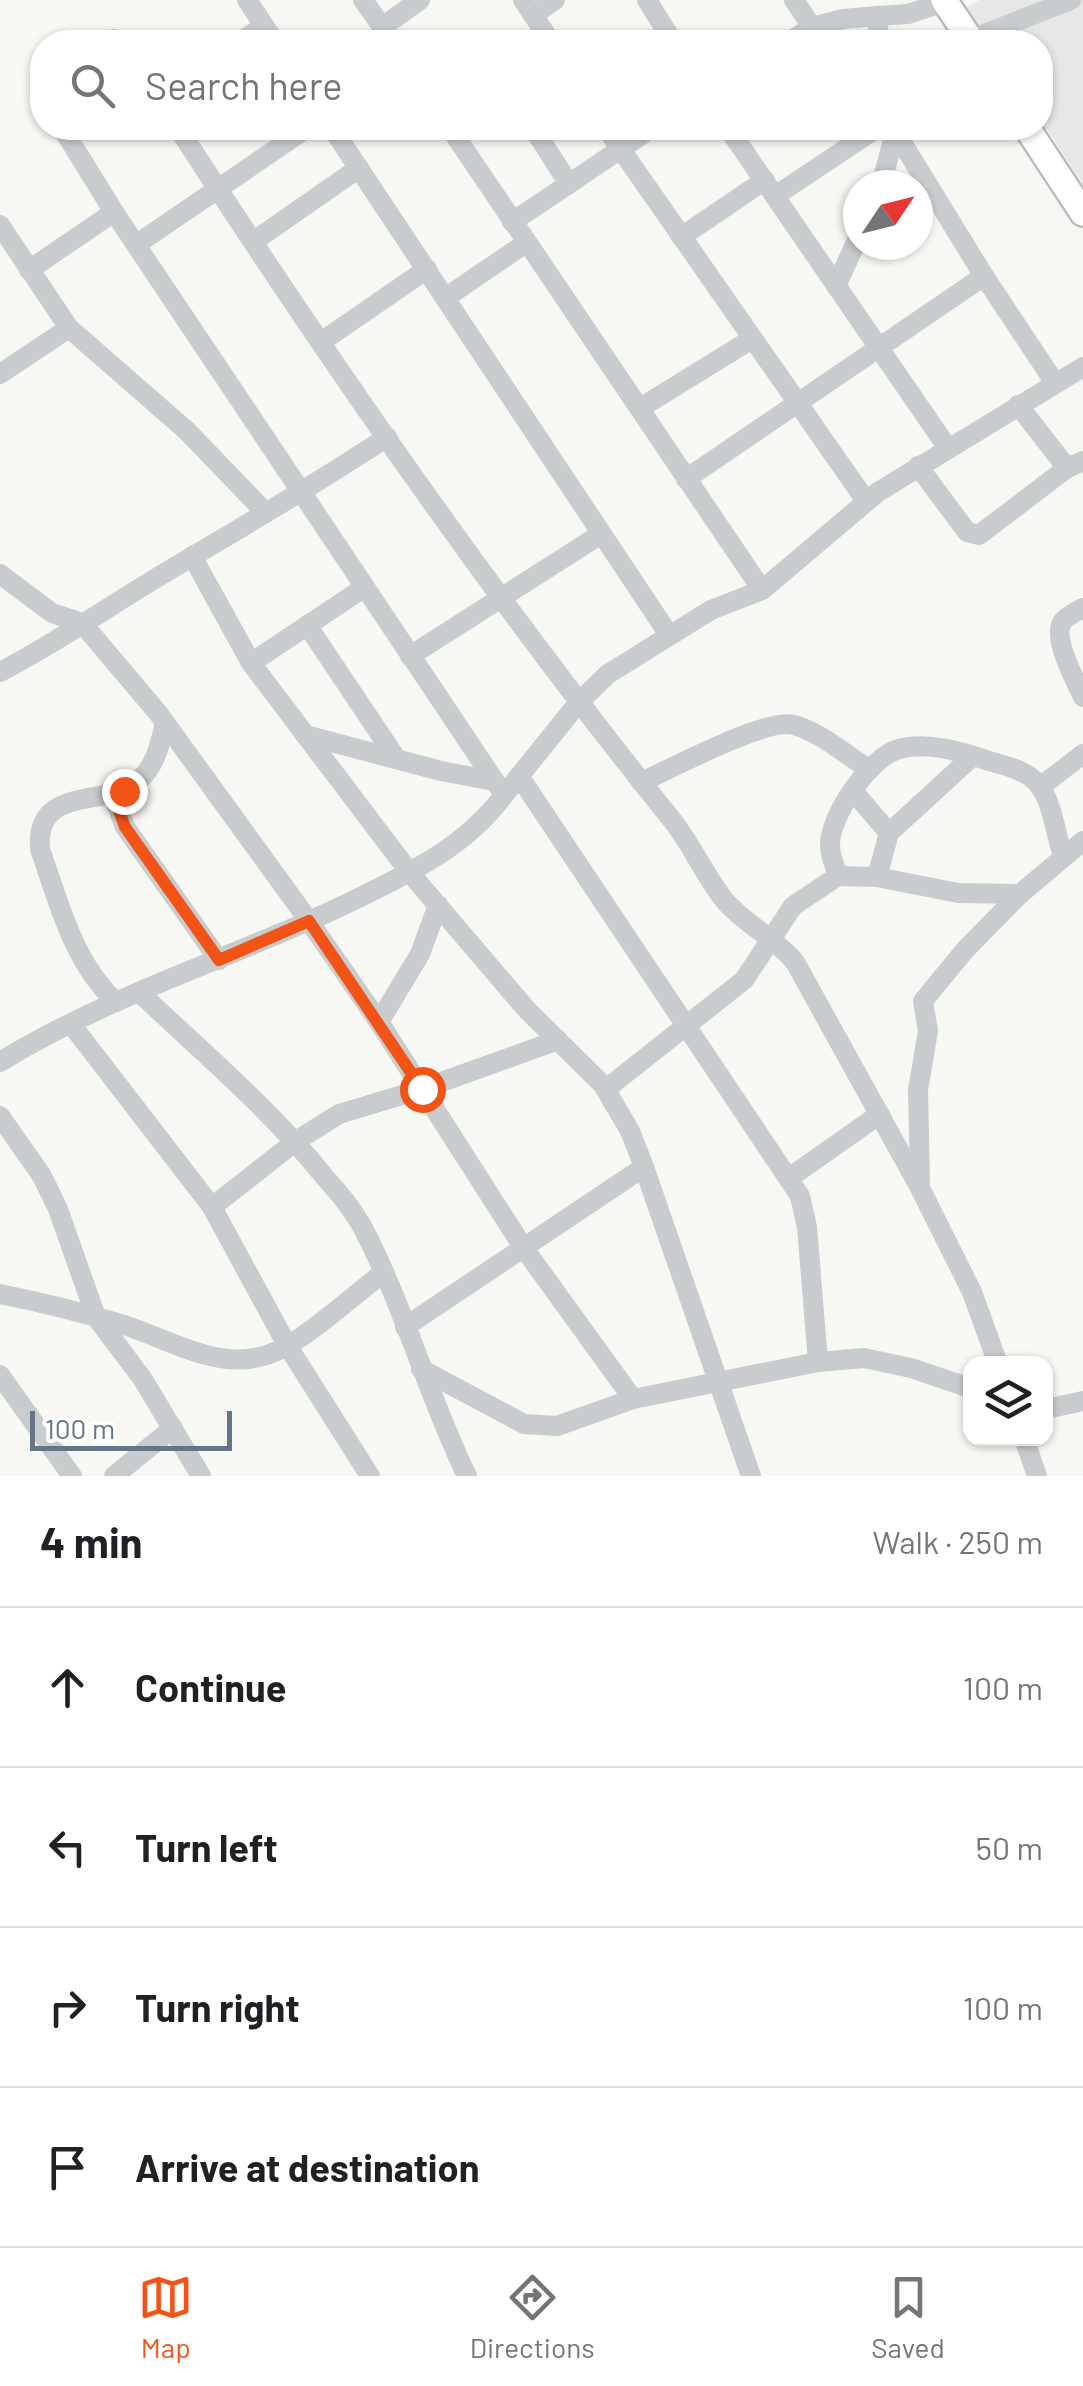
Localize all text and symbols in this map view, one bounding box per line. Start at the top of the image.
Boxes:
search box [30,30,1053,140]
icon: search [65,58,120,113]
text: Search here [145,62,343,108]
north arrow [843,170,933,260]
route end [102,769,148,815]
route start [400,1067,446,1113]
map controls [963,1356,1053,1446]
button: layers [963,1356,1053,1446]
scale bar [30,1406,232,1450]
text: 100 m [45,1411,115,1445]
text: 4 min [40,1516,143,1566]
text: Walk · 250 m [873,1522,1043,1560]
icon: ahead [40,1660,95,1715]
text: Continue [135,1664,286,1710]
text: 100 m [963,1668,1043,1706]
icon: left [40,1820,95,1875]
text: Turn left [135,1824,278,1870]
text: 50 m [976,1828,1043,1866]
icon: right [40,1980,95,2035]
text: Turn right [135,1984,300,2030]
text: 100 m [963,1988,1043,2026]
icon: arrive [40,2140,95,2195]
text: Arrive at destination [135,2144,480,2190]
tab: Map [138,2270,193,2364]
tab: Directions [470,2270,595,2364]
tab: Saved [871,2270,945,2364]

